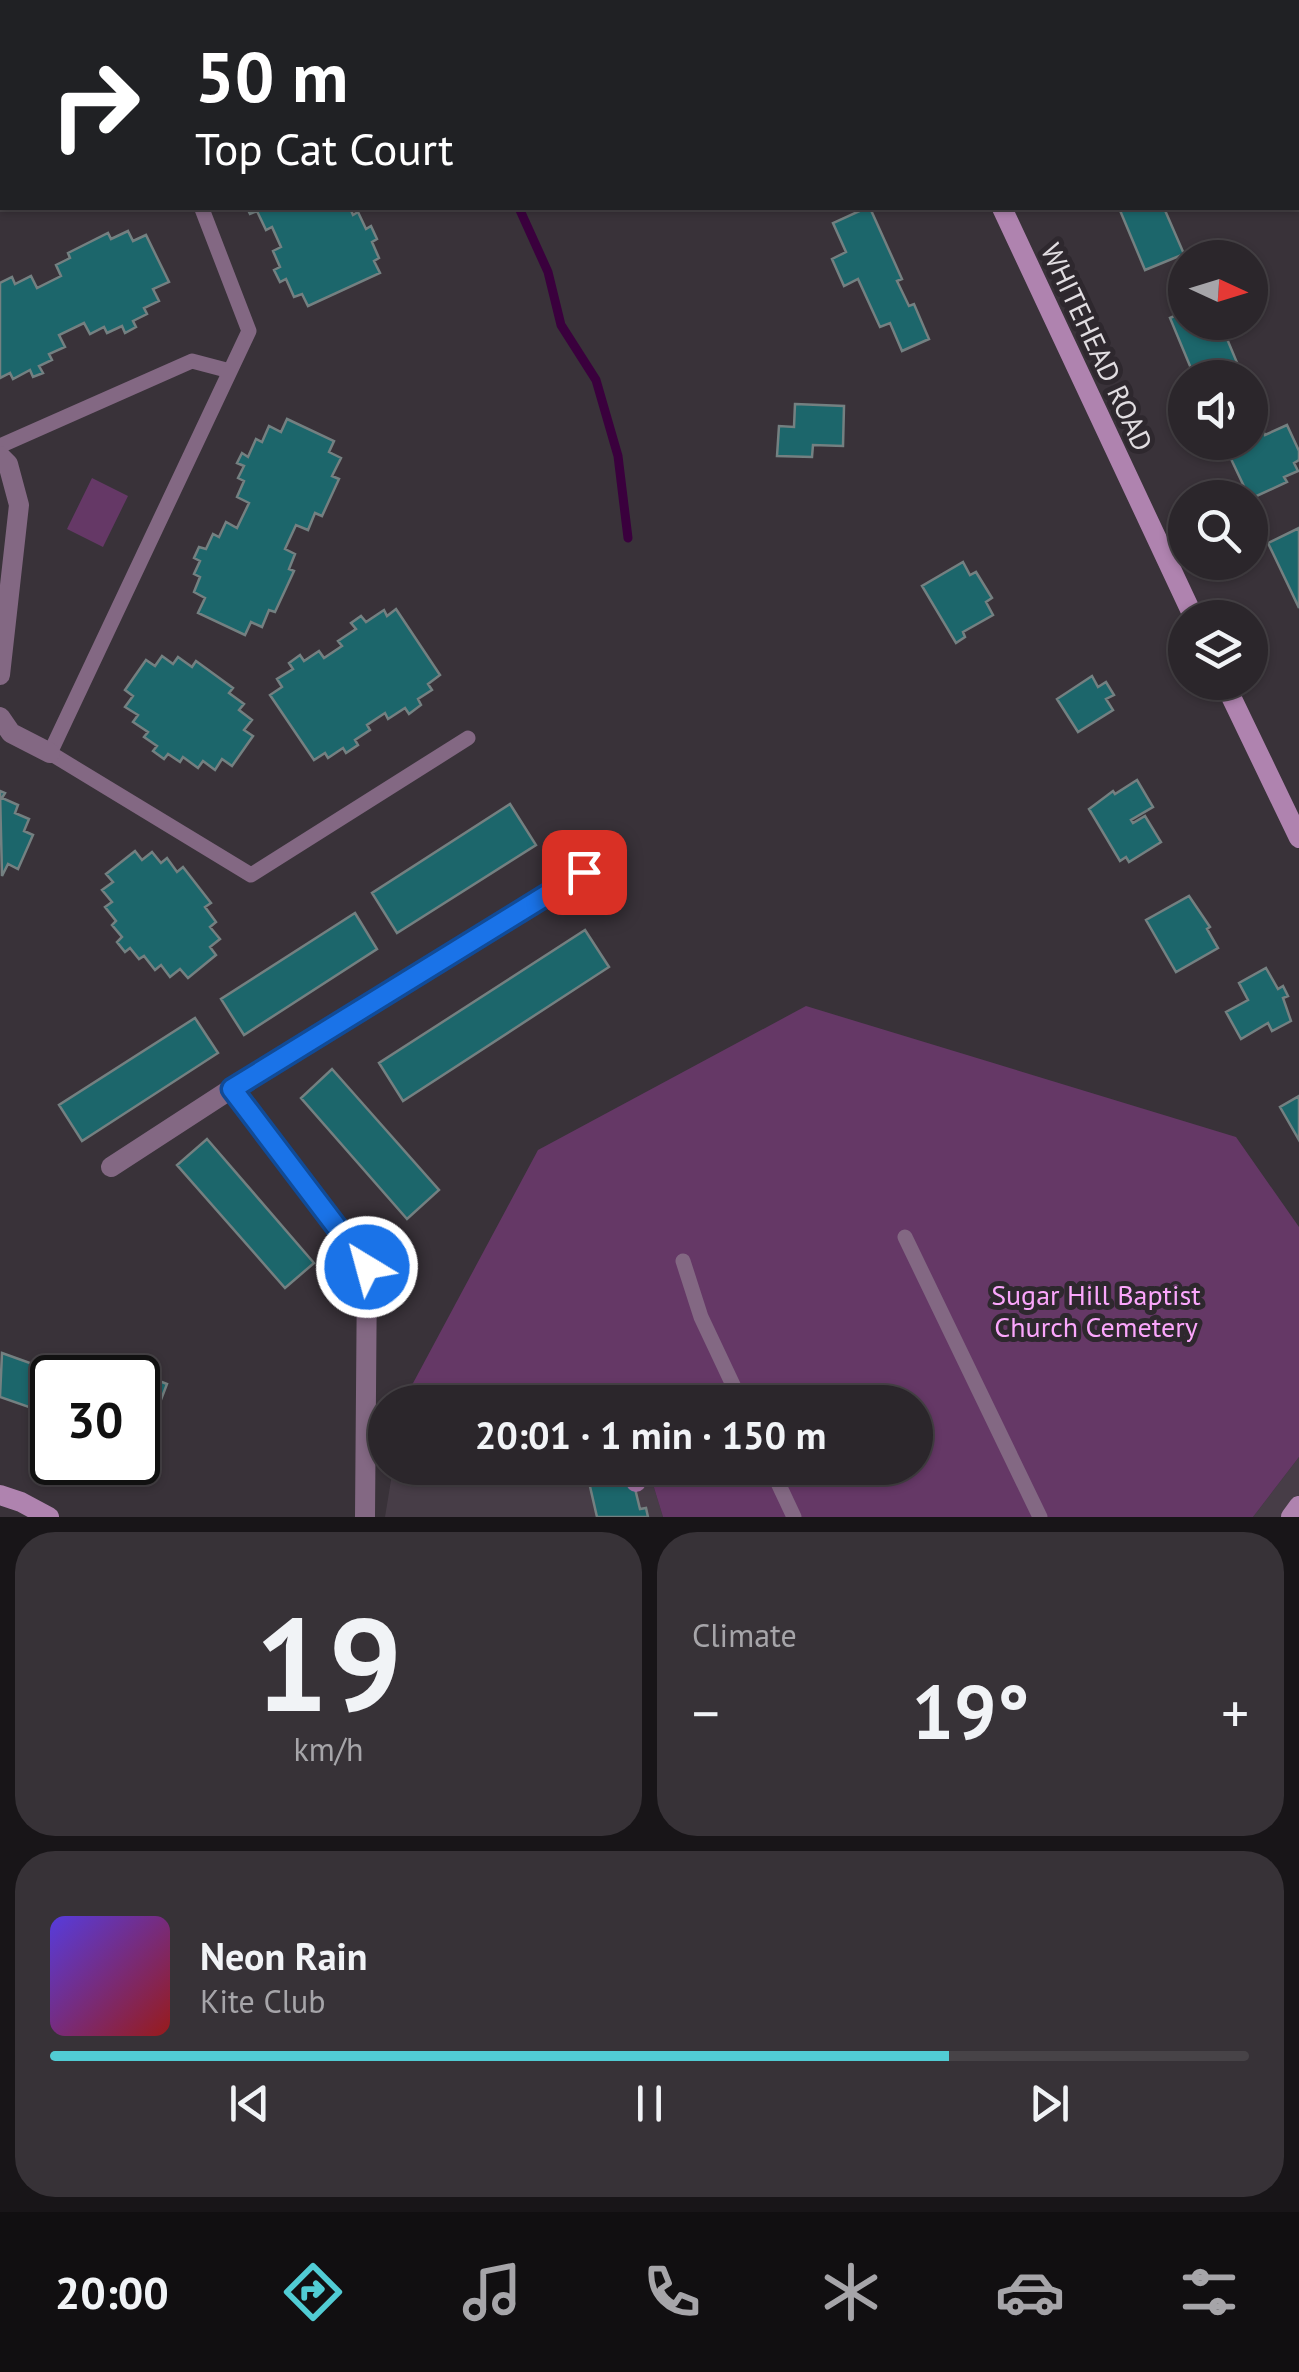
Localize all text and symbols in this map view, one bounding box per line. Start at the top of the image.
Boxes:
text: 50 m [195,31,348,121]
icon: right [30,40,160,170]
text: Top Cat Court [195,119,454,177]
street label: WHITEHEAD ROAD [1033,237,1162,457]
north arrow [1168,240,1268,340]
map controls [1168,240,1268,700]
button: sound [1168,360,1268,460]
button: search [1168,480,1268,580]
button: layers [1168,600,1268,700]
pin [542,830,627,915]
icon: arrive [557,845,612,900]
position arrow [315,1215,419,1319]
park label: Sugar Hill Baptist Church Cemetery [991,1276,1201,1345]
speed limit sign: 30 [30,1355,160,1485]
text: 20:01 · 1 min · 150 m [475,1410,826,1459]
text: 19 [255,1579,402,1747]
text: Climate [692,1614,797,1656]
text: 19° [912,1663,1029,1760]
text: − [692,1677,720,1748]
text: + [1221,1677,1249,1748]
text: km/h [293,1728,364,1770]
text: Neon Rain [200,1931,367,1980]
text: Kite Club [200,1980,326,2022]
icon: previous [222,2076,277,2131]
icon: pause [622,2076,677,2131]
icon: next [1022,2076,1077,2131]
icon: directions [278,2257,348,2327]
icon: music [457,2257,527,2327]
icon: phone [637,2257,707,2327]
icon: climate [816,2257,886,2327]
icon: car [995,2257,1065,2327]
icon: filters [1174,2257,1244,2327]
text: 20:00 [55,2263,169,2321]

